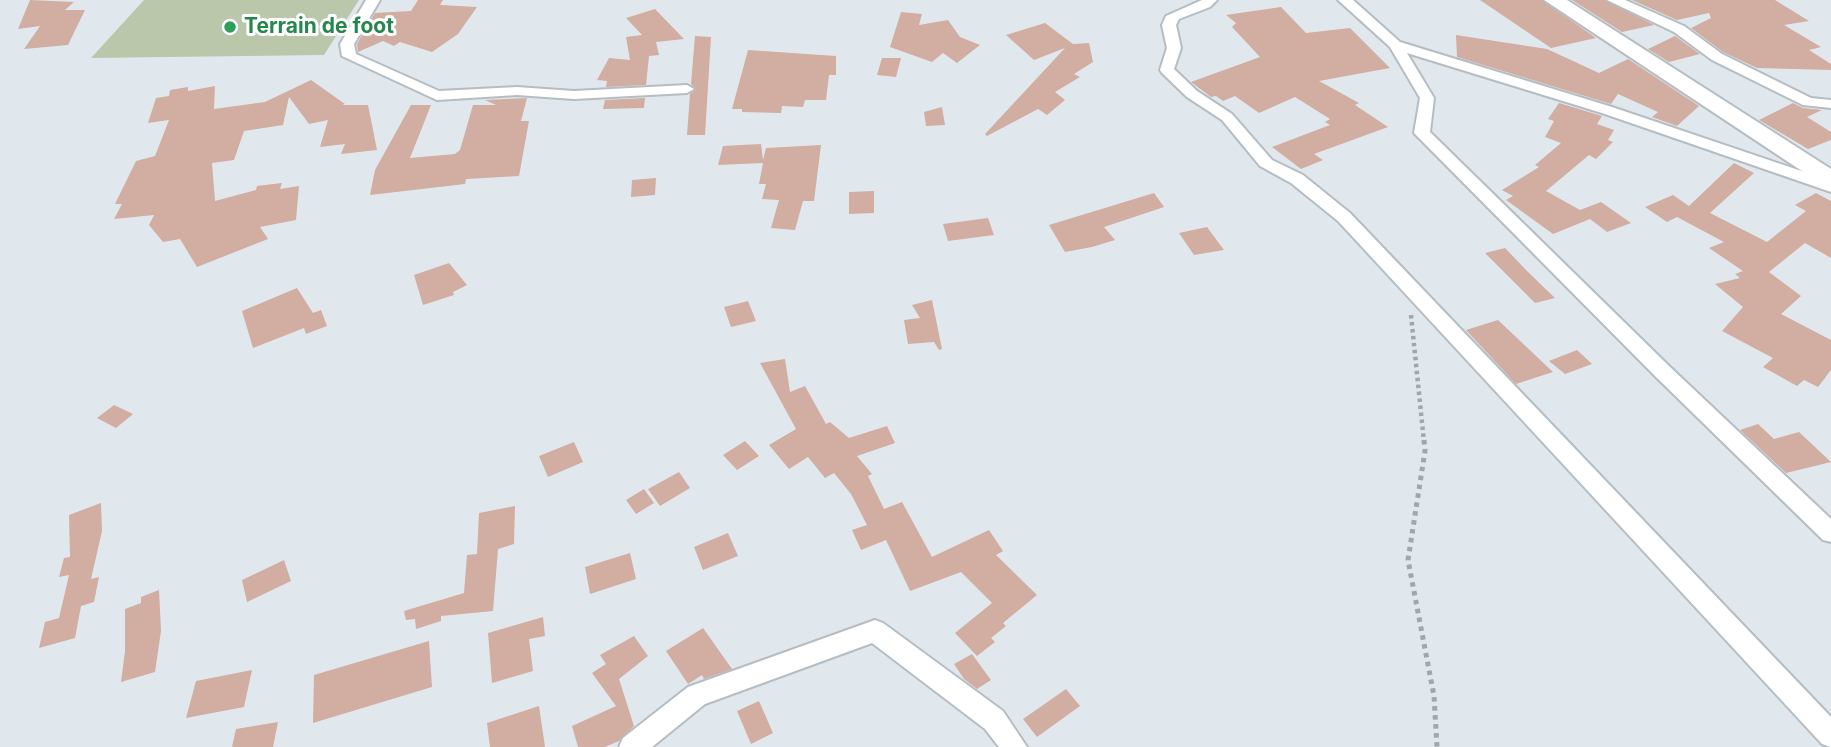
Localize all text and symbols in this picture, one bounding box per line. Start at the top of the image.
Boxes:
place label: Terrain de foot [244,14,394,40]
marker: Terrain de foot [222,19,238,35]

